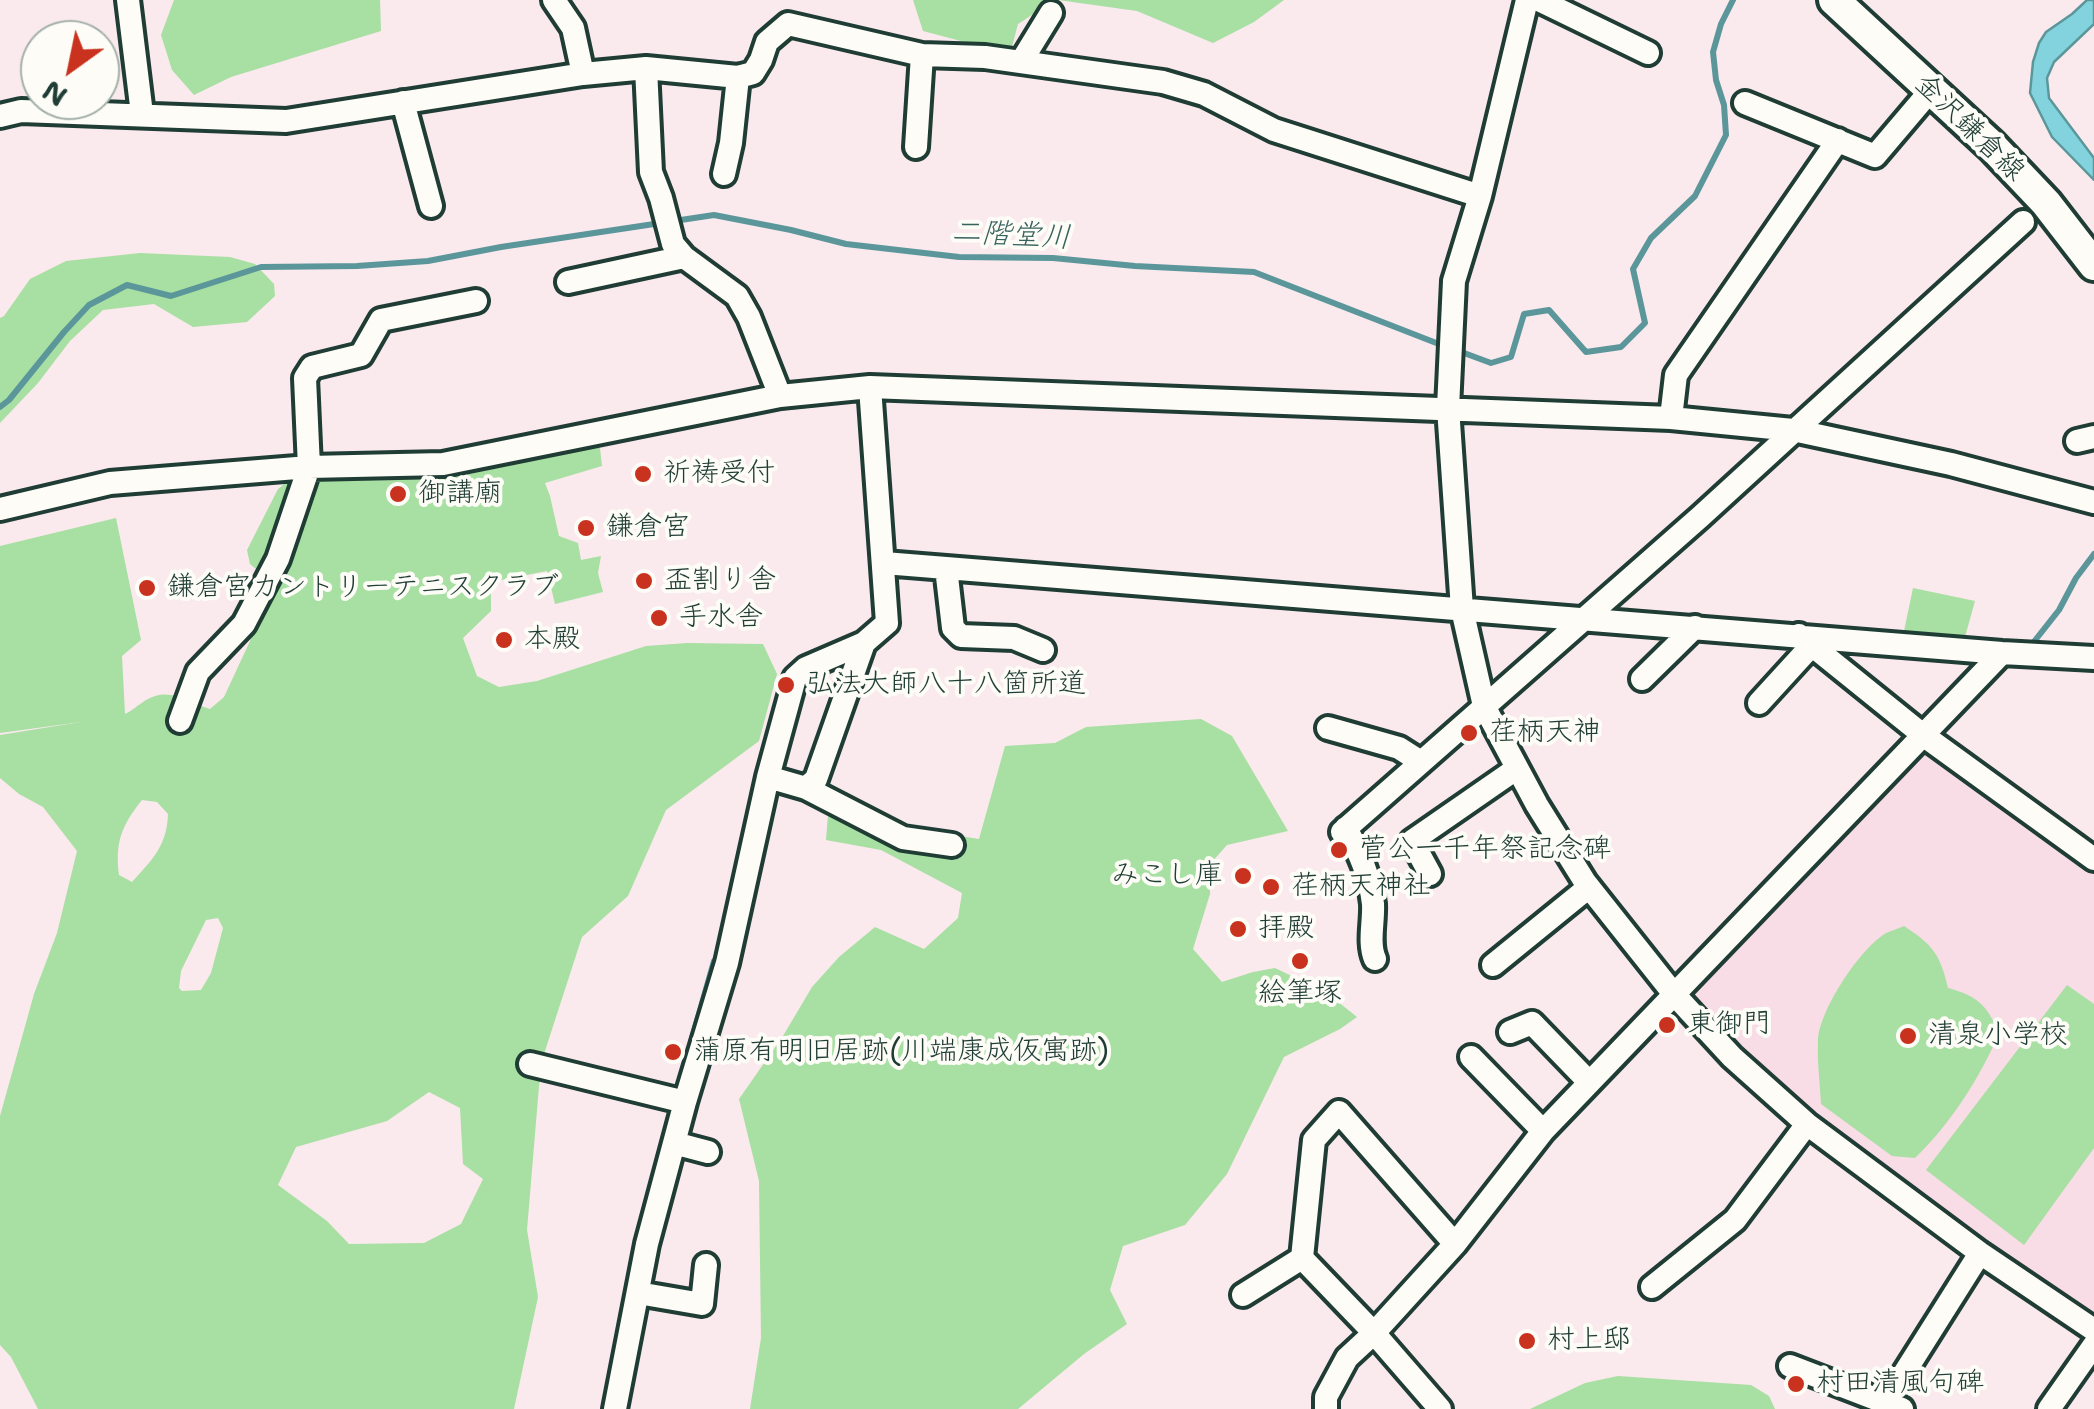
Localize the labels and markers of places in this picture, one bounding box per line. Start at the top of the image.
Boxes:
place label: 祈祷受付 [663,457,775,491]
marker: 祈祷受付 [632,463,654,485]
place label: 御講廟 [418,477,502,511]
marker: 御講廟 [387,483,409,505]
place label: 鎌倉宮 [606,511,690,545]
marker: 鎌倉宮 [575,517,597,539]
place label: 盃割り舎 [664,564,776,598]
marker: 盃割り舎 [633,570,655,592]
place label: 鎌倉宮カントリーテニスクラブ [167,571,559,605]
marker: 鎌倉宮カントリーテニスクラブ [136,577,158,599]
place label: 手水舎 [679,601,763,635]
marker: 手水舎 [648,607,670,629]
place label: 本殿 [524,623,580,657]
marker: 本殿 [493,629,515,651]
place label: 弘法大師八十八箇所道 [806,668,1086,702]
marker: 弘法大師八十八箇所道 [775,674,797,696]
place label: 荏柄天神 [1489,716,1601,750]
marker: 荏柄天神 [1458,722,1480,744]
place label: 菅公一千年祭記念碑 [1359,833,1611,867]
marker: 菅公一千年祭記念碑 [1328,839,1350,861]
place label: みこし庫 [1111,859,1223,893]
marker: みこし庫 [1232,865,1254,887]
place label: 荏柄天神社 [1291,870,1431,904]
marker: 荏柄天神社 [1260,876,1282,898]
place label: 拝殿 [1258,912,1314,946]
marker: 拝殿 [1227,918,1249,940]
marker: 絵筆塚 [1289,950,1311,972]
place label: 絵筆塚 [1258,977,1342,1011]
place label: 東御門 [1687,1008,1771,1042]
marker: 東御門 [1656,1014,1678,1036]
place label: 清泉小学校 [1928,1019,2068,1053]
marker: 清泉小学校 [1897,1025,1919,1047]
place label: 蒲原有明旧居跡(川端康成仮寓跡) [693,1035,1109,1069]
marker: 蒲原有明旧居跡(川端康成仮寓跡) [662,1041,684,1063]
place label: 村上邸 [1547,1324,1631,1358]
marker: 村上邸 [1516,1330,1538,1352]
place label: 村田清風句碑 [1816,1367,1984,1401]
marker: 村田清風句碑 [1785,1373,1807,1395]

